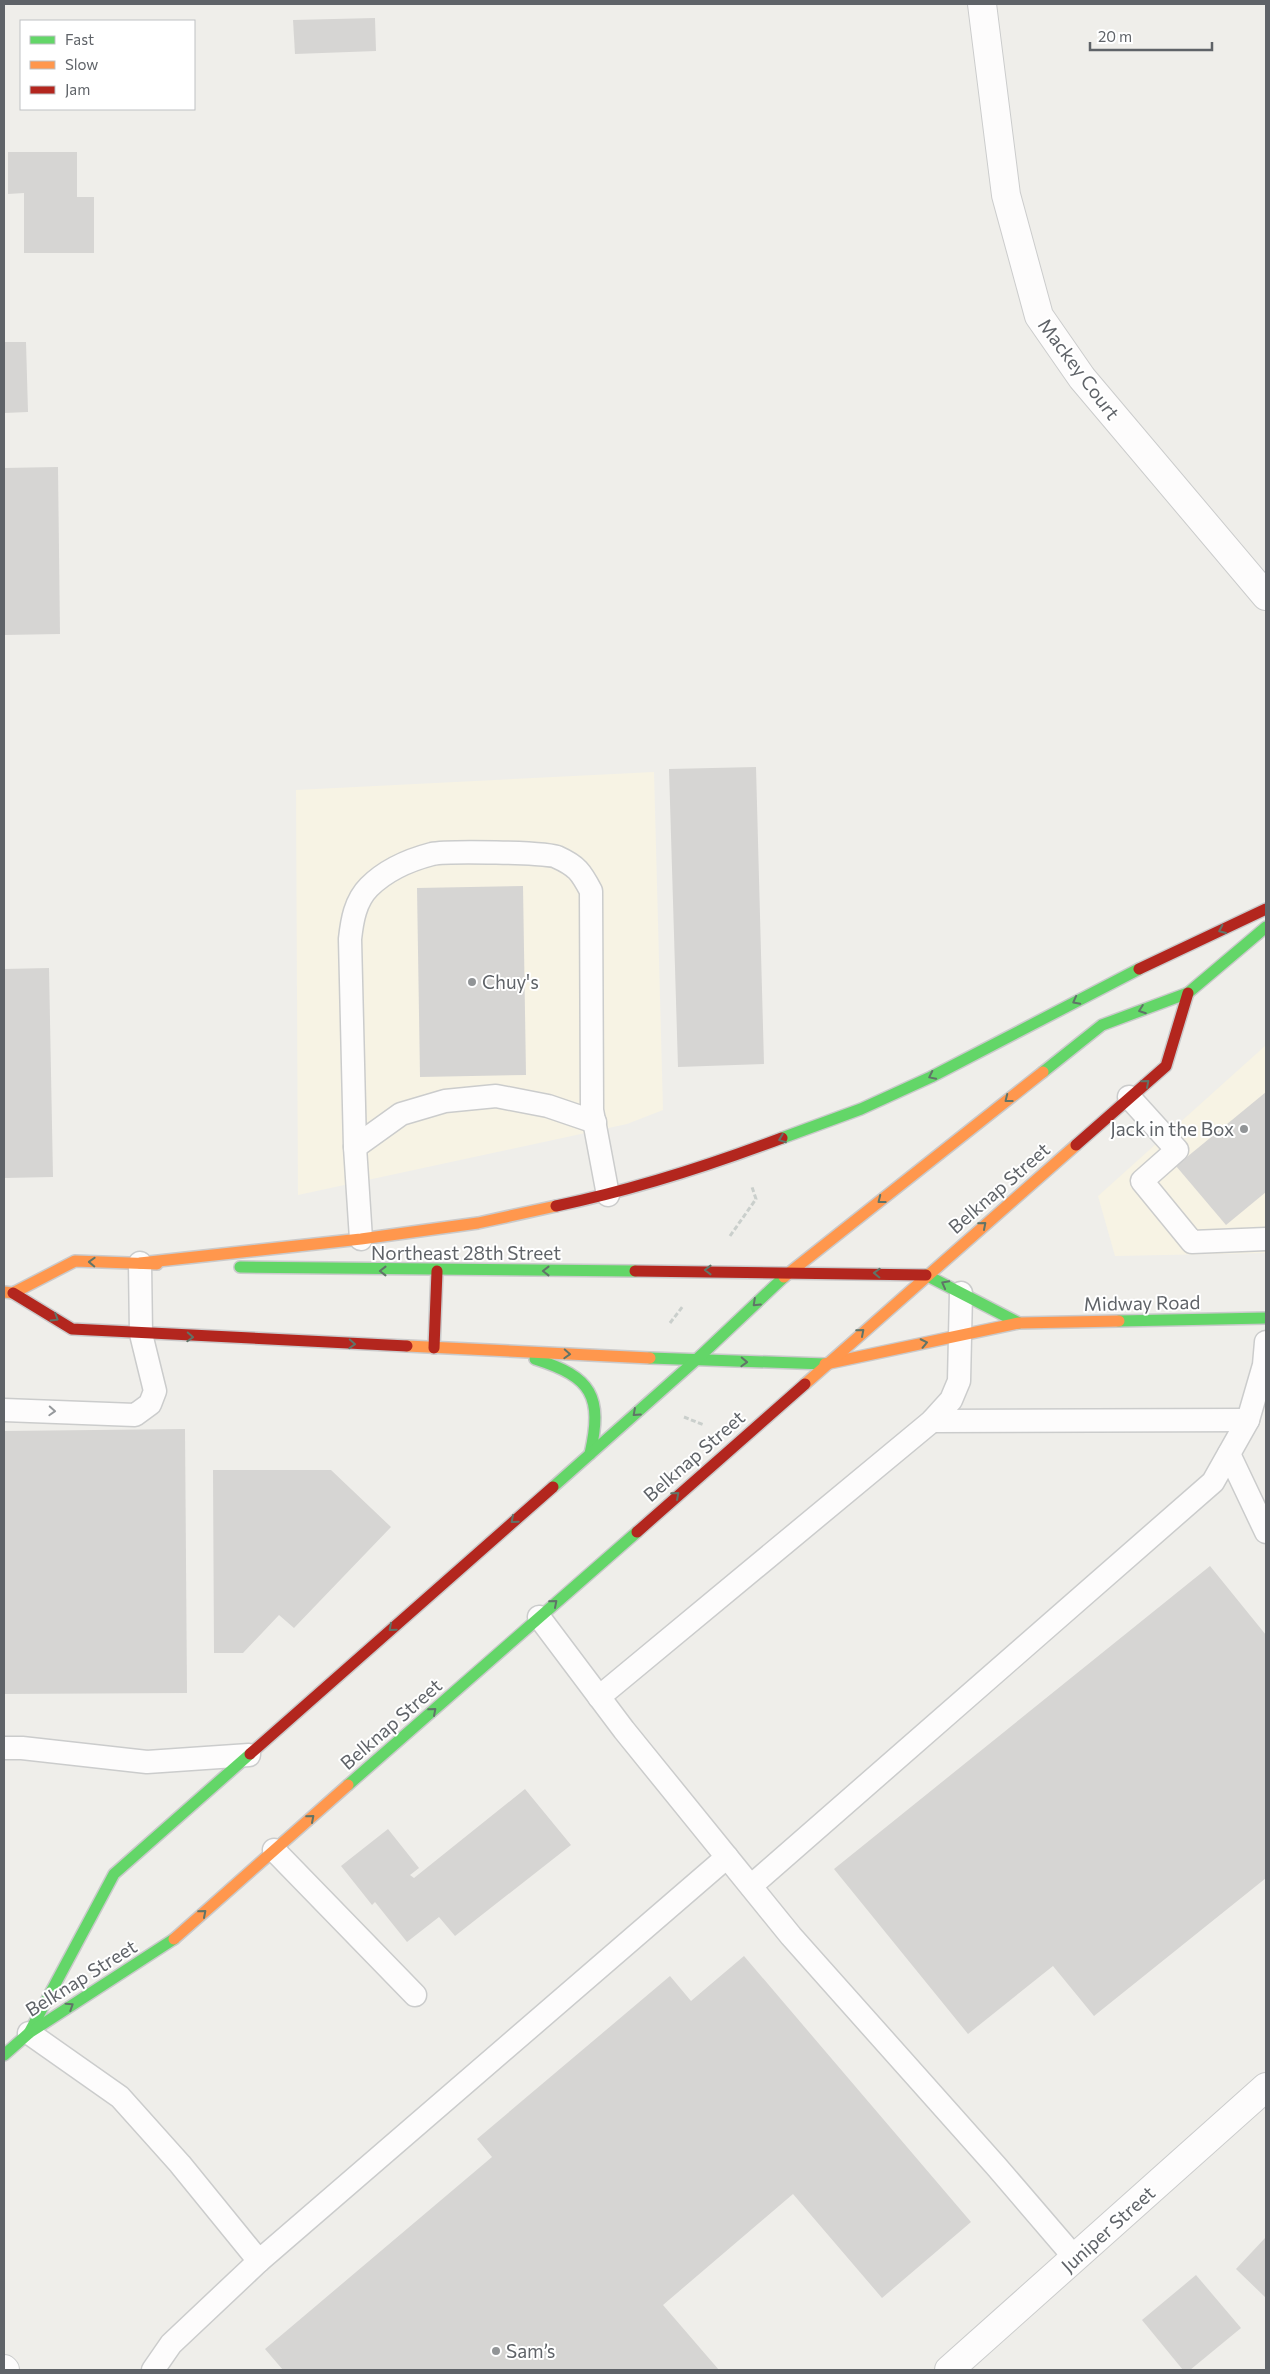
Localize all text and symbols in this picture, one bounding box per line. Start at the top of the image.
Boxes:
legend [20,20,195,110]
scale bar [1090,20,1212,52]
text: 20 m [1098,27,1132,45]
text: Fast [65,30,94,48]
text: Slow [65,55,98,73]
text: Jam [65,80,90,98]
street label: Mackey Court [1034,314,1125,424]
one-way arrow [1218,923,1227,934]
place label: Chuy's [482,970,539,993]
marker: Chuy's [466,976,478,988]
one-way arrow [1072,995,1081,1005]
one-way arrow [1139,1004,1147,1014]
one-way arrow [928,1070,937,1080]
one-way arrow [1140,1080,1149,1089]
one-way arrow [1005,1093,1014,1102]
place label: Jack in the Box [1110,1117,1234,1140]
marker: Jack in the Box [1238,1123,1250,1135]
one-way arrow [779,1133,787,1143]
street label: Belknap Street [943,1137,1054,1238]
one-way arrow [878,1194,887,1202]
one-way arrow [978,1221,987,1230]
street label: Northeast 28th Street [371,1241,561,1264]
one-way arrow [87,1256,95,1267]
one-way arrow [379,1265,387,1276]
one-way arrow [704,1265,712,1275]
one-way arrow [542,1266,550,1276]
one-way arrow [873,1268,881,1278]
one-way arrow [941,1280,950,1290]
street label: Midway Road [1083,1290,1201,1315]
one-way arrow [753,1297,762,1306]
one-way arrow [49,1312,58,1322]
one-way arrow [856,1329,865,1338]
one-way arrow [186,1331,194,1342]
one-way arrow [919,1338,928,1349]
one-way arrow [348,1339,356,1349]
one-way arrow [563,1348,571,1359]
one-way arrow [741,1356,749,1367]
street label: Belknap Street [638,1405,749,1506]
one-way arrow [49,1406,57,1417]
one-way arrow [632,1407,641,1416]
one-way arrow [671,1492,680,1501]
one-way arrow [511,1515,520,1524]
one-way arrow [549,1600,558,1609]
one-way arrow [389,1622,398,1631]
street label: Belknap Street [335,1673,446,1774]
one-way arrow [427,1707,436,1716]
one-way arrow [305,1815,314,1824]
one-way arrow [197,1910,206,1919]
street label: Belknap Street [21,1934,141,2021]
one-way arrow [65,2003,74,2013]
street label: Juniper Street [1056,2180,1159,2277]
place label: Sam’s [506,2339,555,2362]
marker: Sam’s [490,2345,502,2357]

